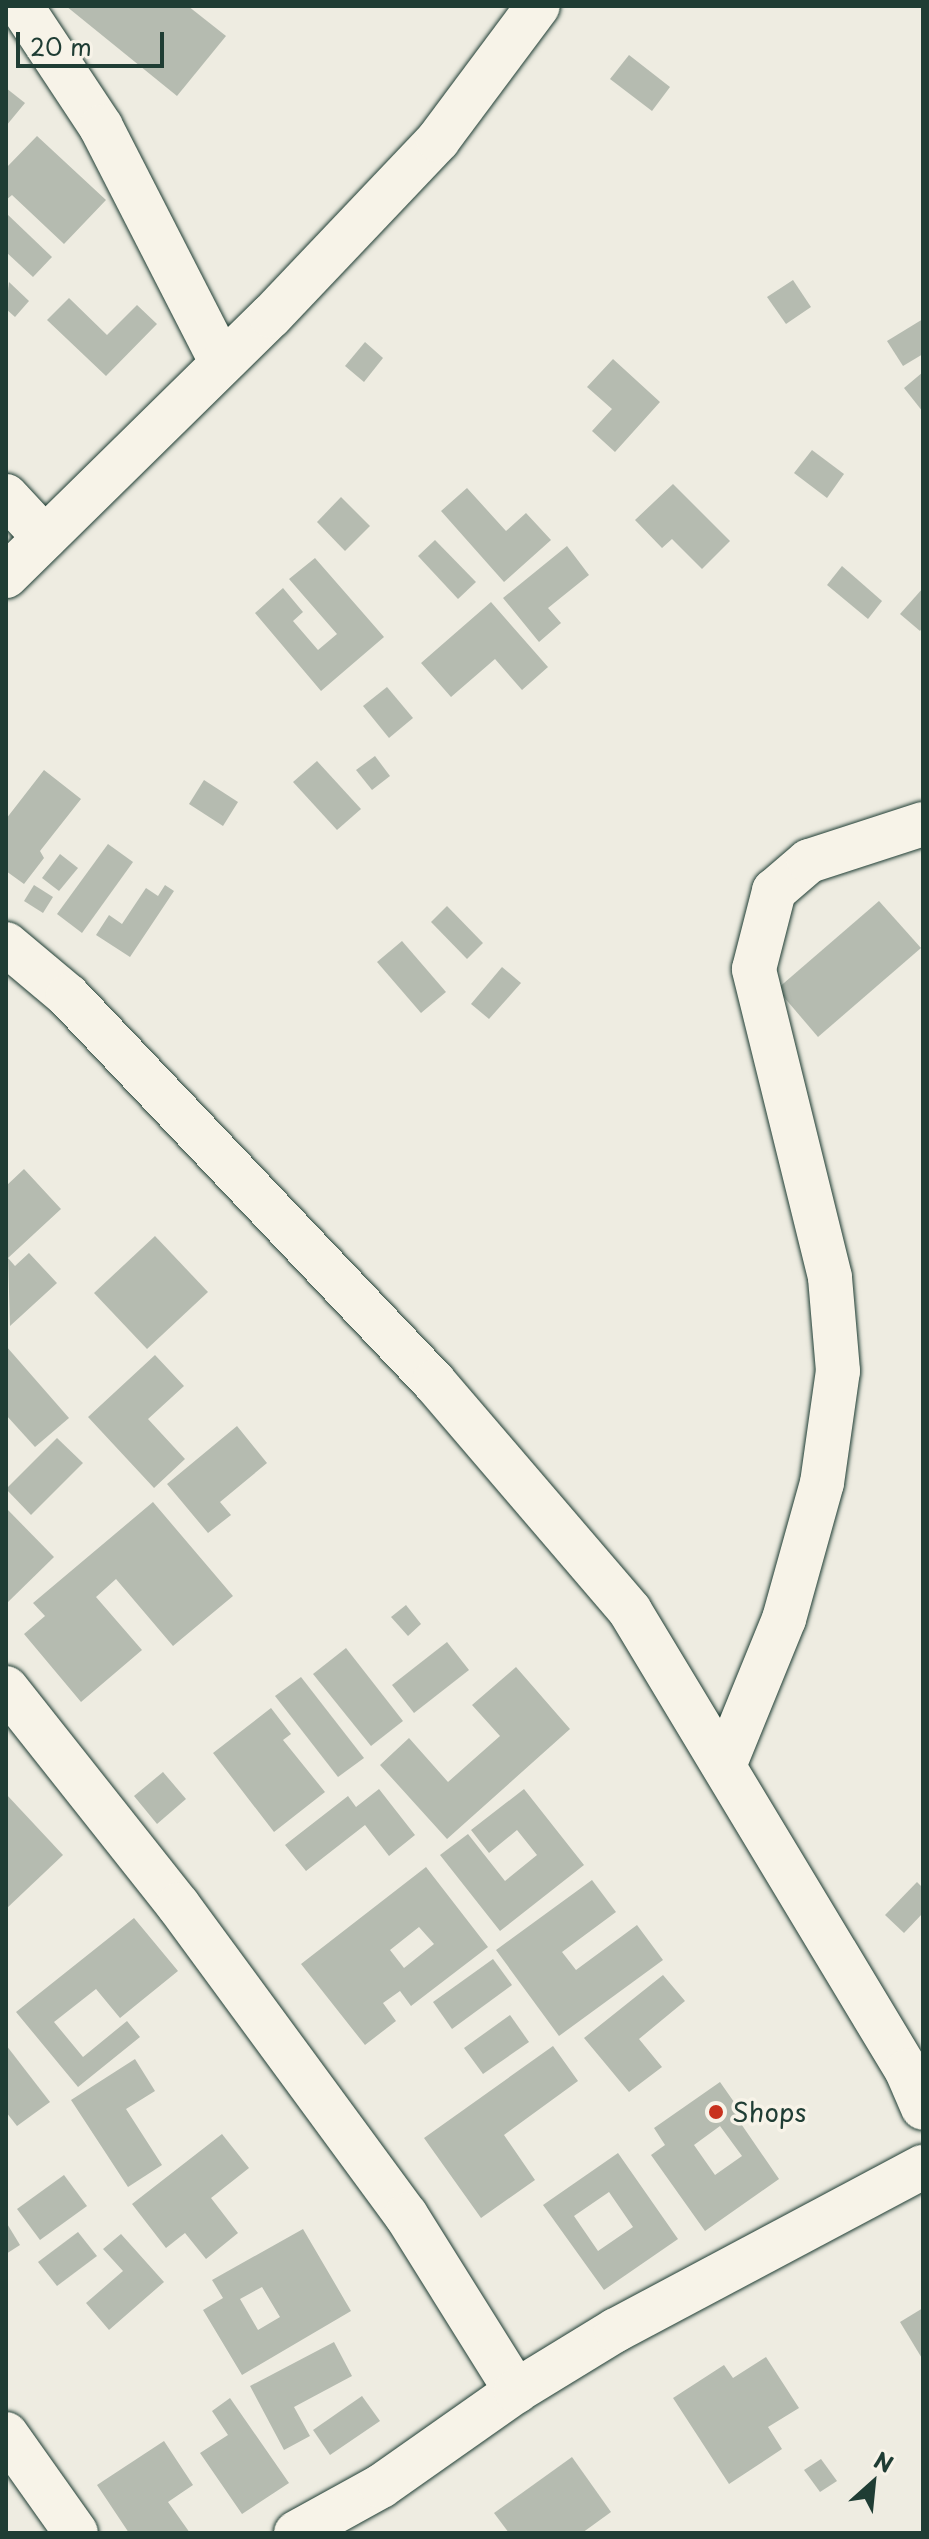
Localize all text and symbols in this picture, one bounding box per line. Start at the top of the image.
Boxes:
scale bar [20,16,168,66]
text: 20 m [30,28,92,64]
place label: Shops [732,2096,806,2128]
marker: Shops [707,2103,725,2121]
north arrow [833,2443,913,2523]
text: N [869,2443,899,2480]

